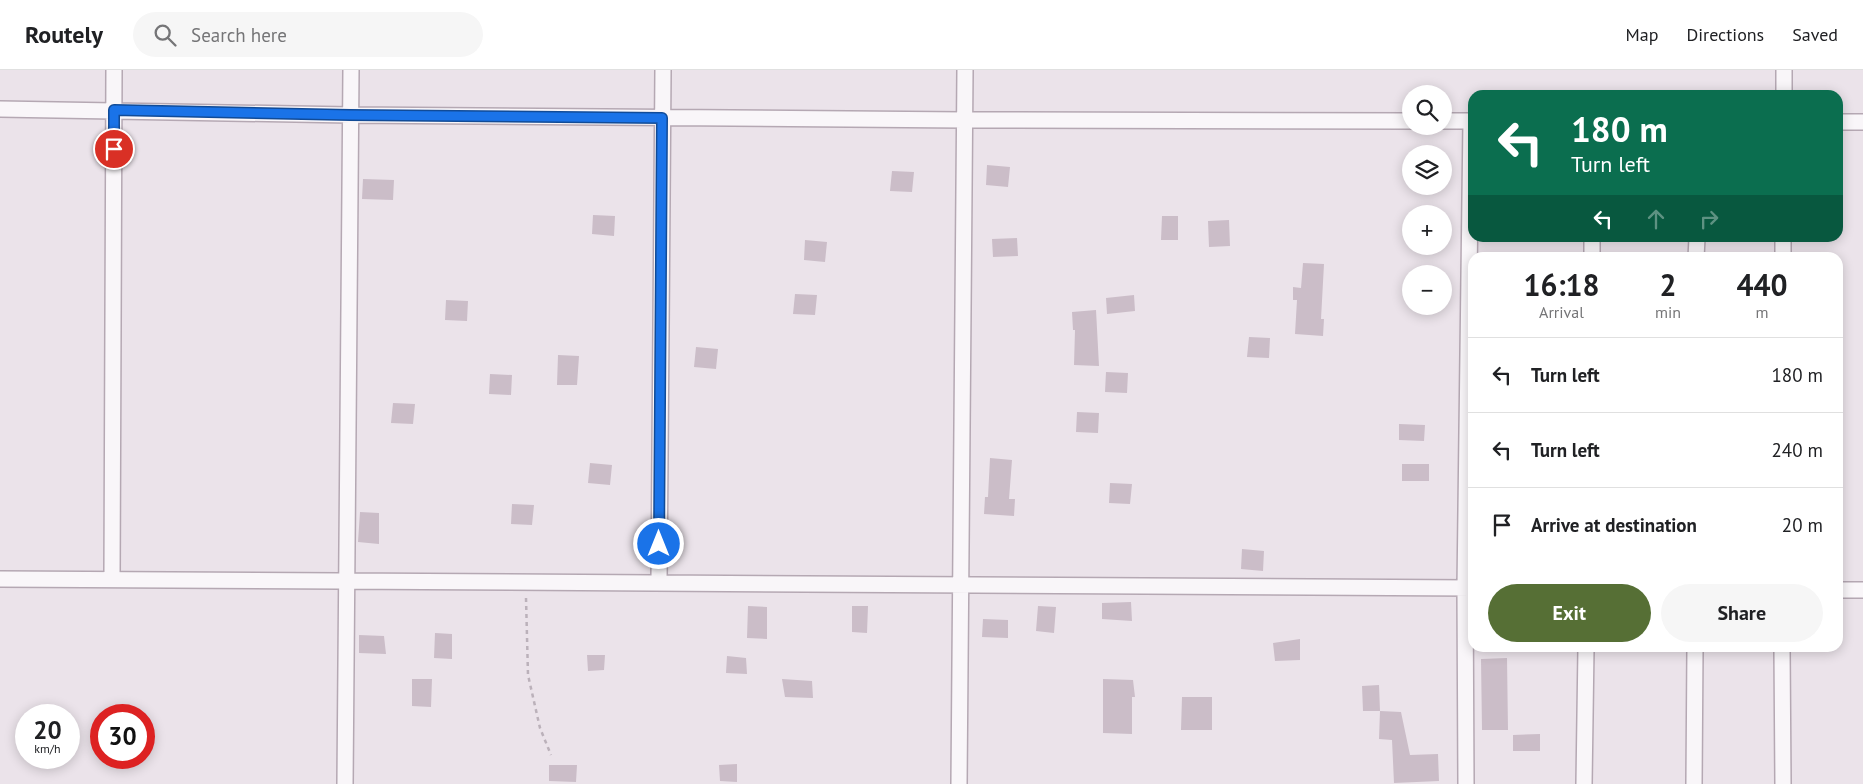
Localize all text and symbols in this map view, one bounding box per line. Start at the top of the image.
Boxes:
search box [133,12,483,57]
text: Routely [25,19,103,50]
icon: search [151,21,179,49]
text: Search here [191,23,287,47]
text: Map [1626,23,1658,46]
text: Directions [1686,23,1764,46]
text: Saved [1792,23,1838,46]
map controls [1402,85,1452,315]
button: search [1402,85,1452,135]
text: 180 m [1571,106,1668,152]
icon: left [1488,110,1553,175]
pin [93,128,135,170]
icon: arrive [100,135,128,163]
button: layers [1402,145,1452,195]
text: Turn left [1571,150,1650,178]
button: + [1402,205,1452,255]
icon: left [1589,205,1617,233]
icon: ahead [1642,205,1670,233]
icon: right [1695,205,1723,233]
button: − [1402,265,1452,315]
text: 16:18 [1523,265,1600,304]
text: 2 [1660,265,1677,304]
text: 440 [1736,265,1788,304]
text: Arrival [1539,302,1584,322]
text: min [1655,302,1681,322]
text: m [1756,302,1769,322]
icon: left [1488,361,1516,389]
text: Turn left [1531,363,1600,387]
text: 180 m [1771,363,1823,387]
icon: left [1488,436,1516,464]
text: Turn left [1531,438,1600,462]
text: 240 m [1771,438,1823,462]
icon: arrive [1488,511,1516,539]
text: Arrive at destination [1531,513,1697,537]
text: 20 m [1782,513,1823,537]
position arrow [632,517,684,569]
button: Exit [1488,584,1651,642]
button: Share [1661,584,1823,642]
speed limit sign: 30 [90,704,155,769]
text: 20 [33,714,62,746]
text: km/h [34,741,61,756]

